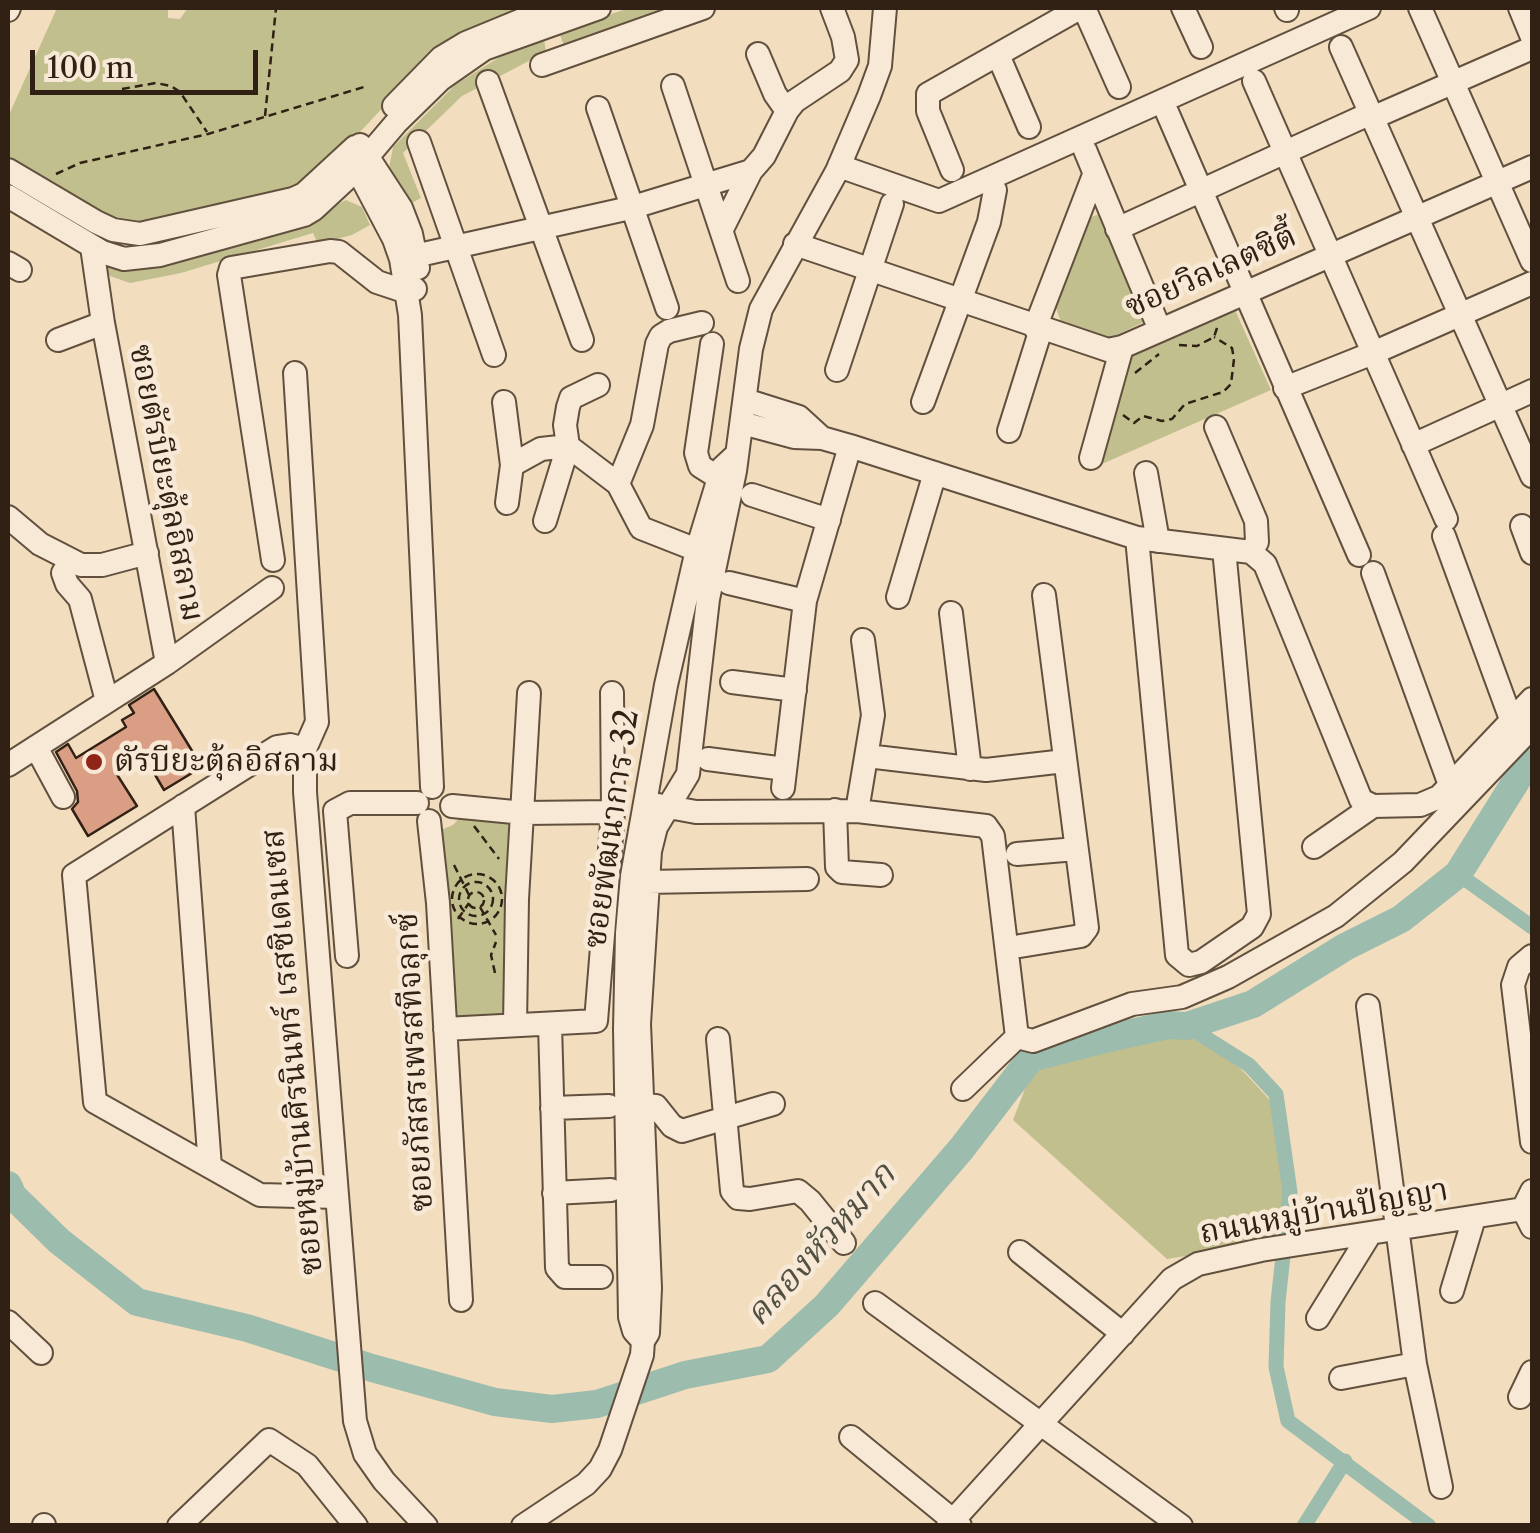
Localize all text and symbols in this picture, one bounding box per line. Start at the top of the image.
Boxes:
scale bar [35,30,262,92]
text: 100 m [47,49,134,86]
street label: ซอยวิลเลตซิตี้ [1119,217,1303,327]
street label: ซอยตัรบียะตุ้ลอิสลาม [120,341,212,625]
street label: ซอยพัฒนาการ 32 [576,707,648,951]
place label: ตัรบียะตุ้ลอิสลาม [114,743,339,781]
marker: ตัรบียะตุ้ลอิสลาม [83,751,105,773]
street label: ซอยหมู่บ้านศิรนินทร์ เรสซิเดนเซส [254,827,332,1277]
street label: ซอยภัสสรเพรสทีจลุกซ์ [388,911,442,1213]
water label: คลองหัวหมาก [737,1155,905,1335]
street label: ถนนหมู่บ้านปัญญา [1197,1171,1451,1253]

